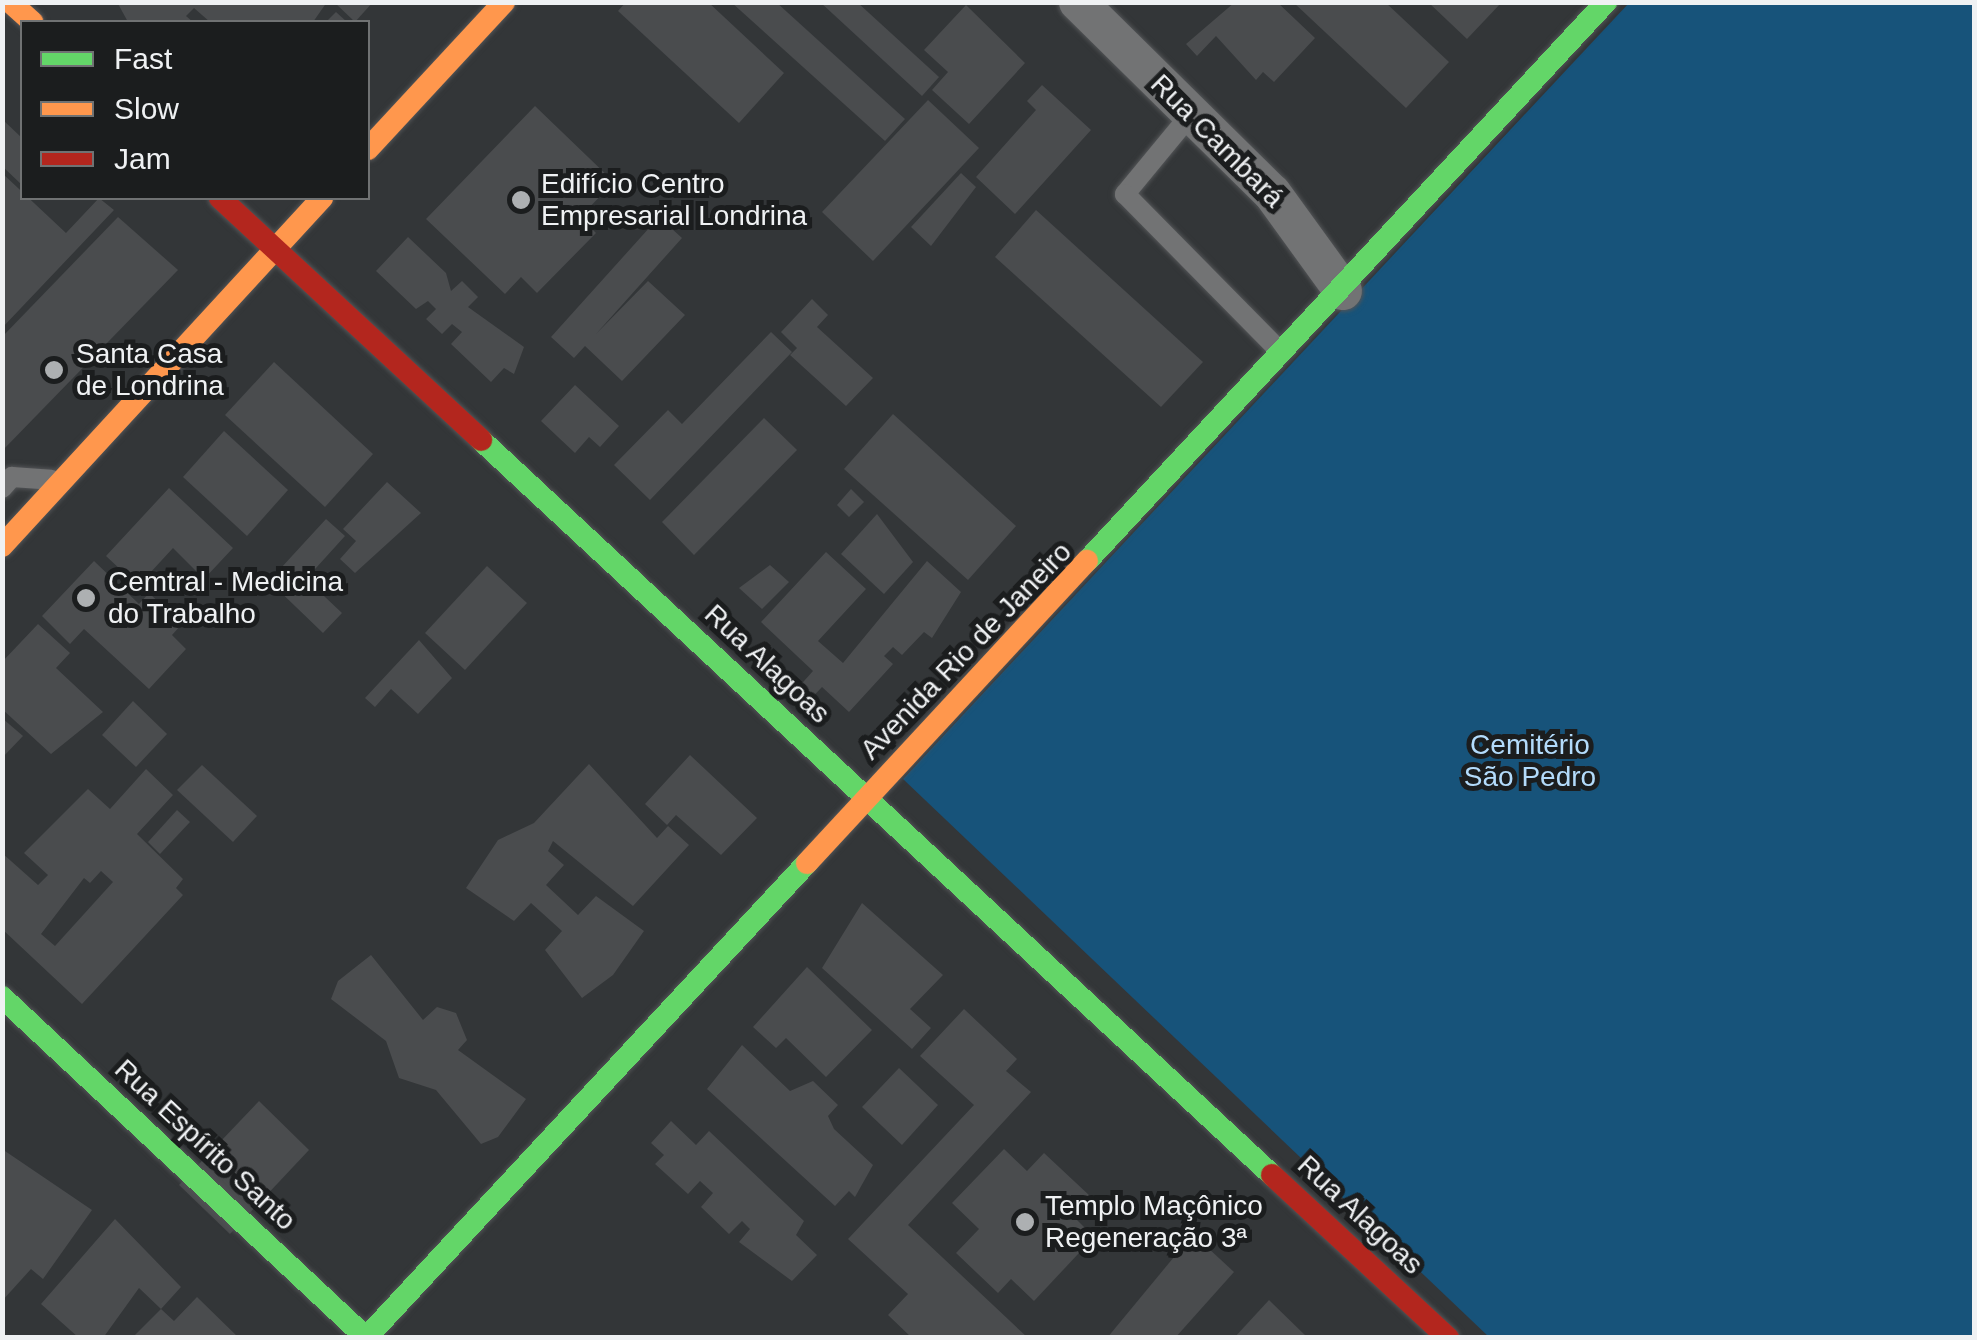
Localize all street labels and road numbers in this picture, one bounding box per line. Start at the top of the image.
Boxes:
street label: Rua Cambará [1143,67,1291,215]
street label: Avenida Rio de Janeiro [854,535,1078,767]
street label: Rua Alagoas [697,597,837,731]
street label: Rua Espírito Santo [108,1053,302,1237]
street label: Rua Alagoas [1290,1148,1430,1282]

